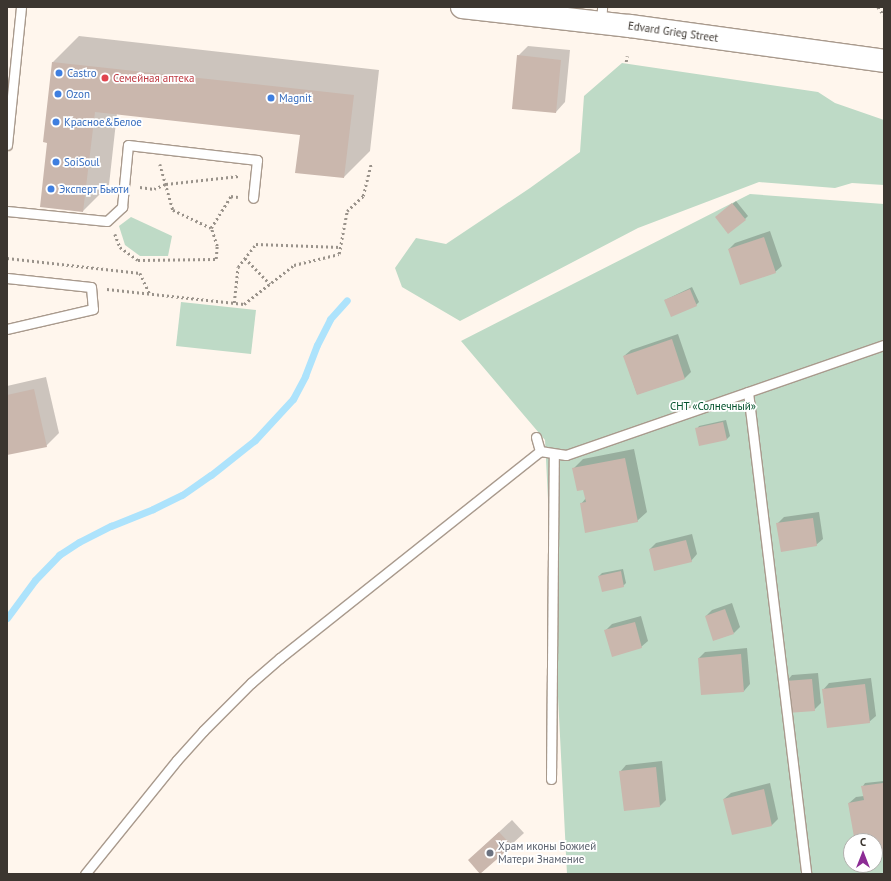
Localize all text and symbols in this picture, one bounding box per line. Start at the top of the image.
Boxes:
street label: Edvard Grieg Street [627,19,719,45]
place label: Castro [67,66,97,80]
marker: Castro [54,68,64,78]
place label: Семейная аптека [113,71,195,85]
marker: Семейная аптека [100,73,110,83]
place label: Ozon [66,87,90,101]
marker: Ozon [53,89,63,99]
place label: Magnit [279,91,312,105]
marker: Magnit [266,93,276,103]
place label: Красное&Белое [64,115,142,129]
marker: Красное&Белое [51,117,61,127]
place label: SoiSoul [64,155,100,169]
marker: SoiSoul [51,157,61,167]
place label: Эксперт Бьюти [59,182,129,196]
marker: Эксперт Бьюти [46,184,56,194]
park label: СНТ «Солнечный» [670,399,756,413]
north arrow [843,833,883,873]
text: С [860,835,866,849]
place label: Храм иконы Божией Матери Знамение [498,840,596,866]
marker: Храм иконы Божией Матери Знамение [485,848,495,858]

